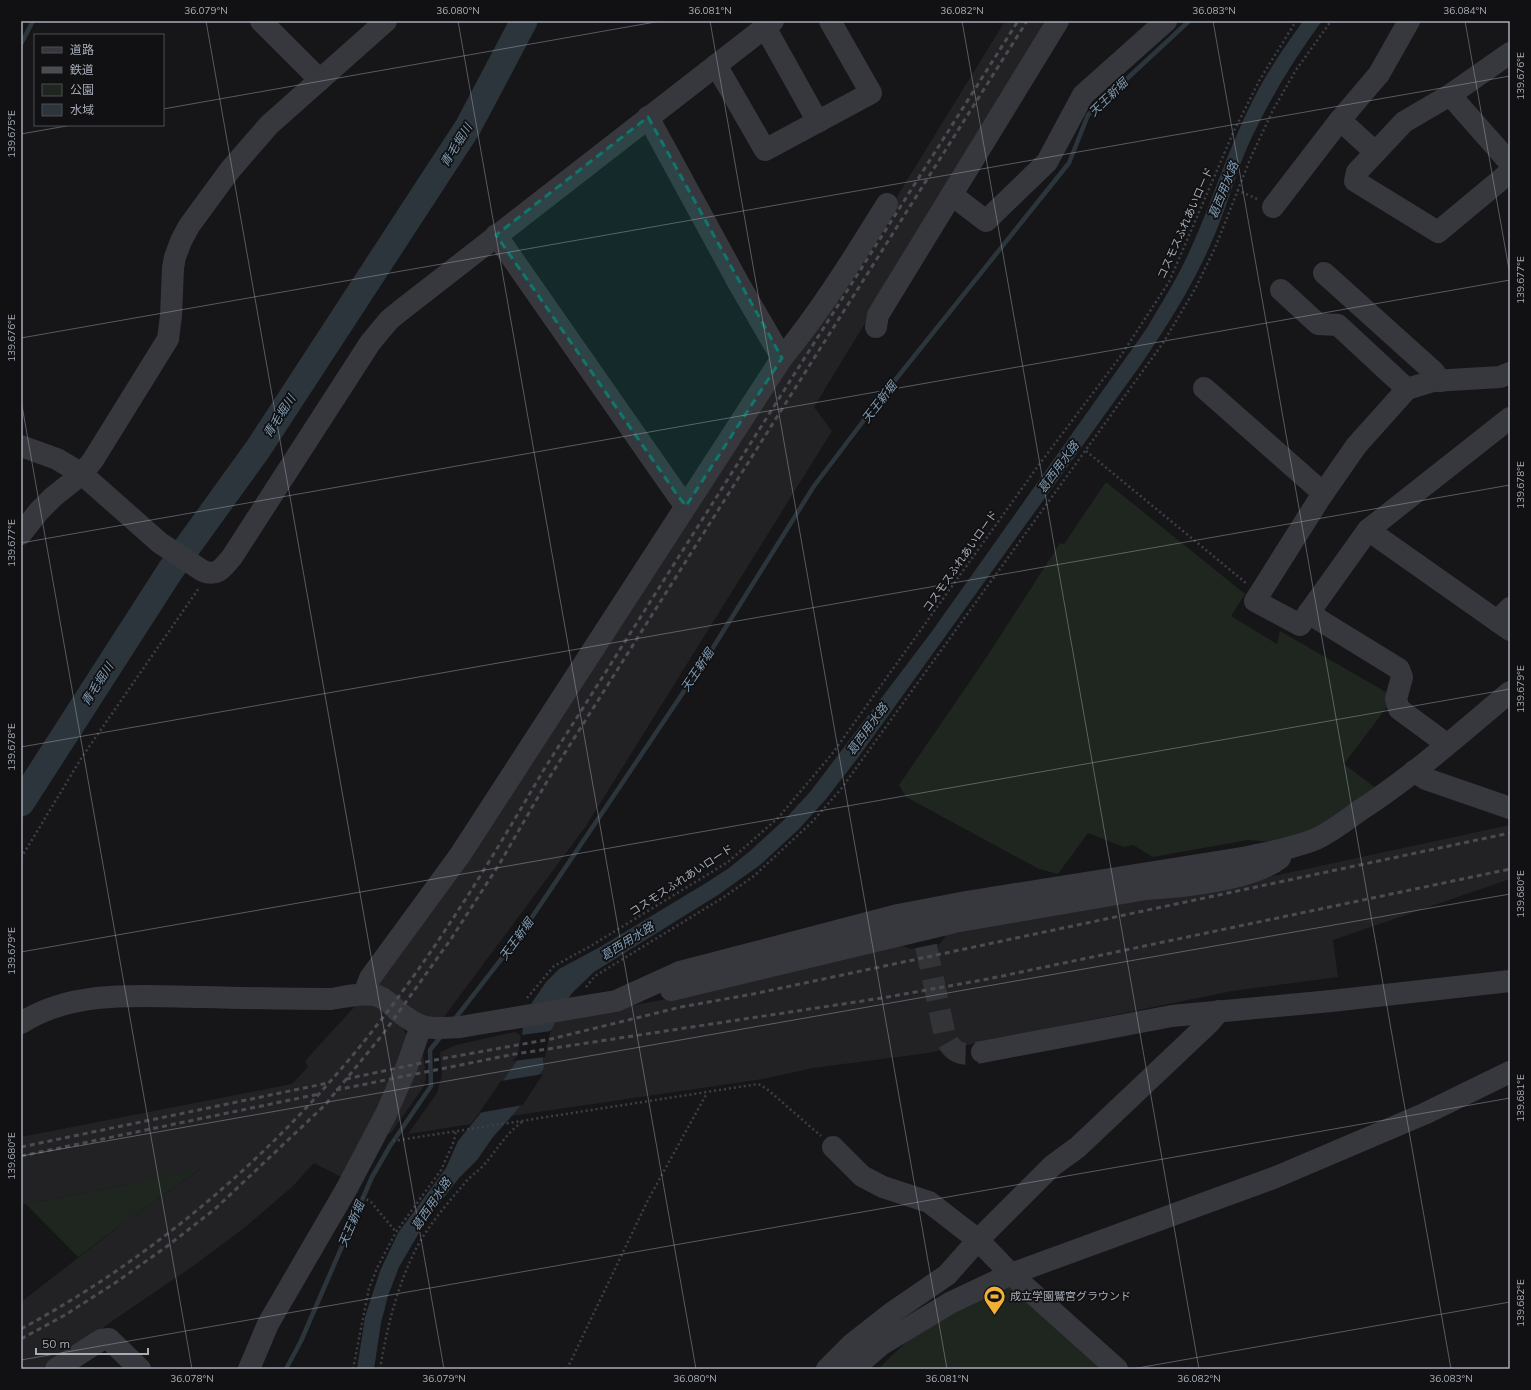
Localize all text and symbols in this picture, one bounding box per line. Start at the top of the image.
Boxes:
text: 36.079°N [184,4,228,17]
text: 36.080°N [436,4,480,17]
text: 36.081°N [688,4,732,17]
text: 36.082°N [940,4,984,17]
text: 36.083°N [1192,4,1236,17]
text: 36.084°N [1443,4,1487,17]
legend [34,34,164,126]
text: 道路 [70,42,94,57]
text: 139.676°E [1514,52,1527,100]
text: 鉄道 [70,62,94,77]
water label: 天王新堀 [1086,74,1132,119]
text: 公園 [70,82,94,97]
text: 水域 [70,102,94,117]
text: 139.675°E [5,110,18,158]
water label: 青毛堀川 [437,119,476,169]
water label: 葛西用水路 [1205,158,1242,221]
street label: コスモスふれあいロード [1154,165,1216,281]
text: 139.677°E [1514,256,1527,304]
text: 139.676°E [5,314,18,362]
water label: 天王新堀 [858,377,901,426]
water label: 青毛堀川 [260,390,299,440]
water label: 葛西用水路 [1034,438,1082,496]
text: 139.678°E [1514,461,1527,509]
street label: コスモスふれあいロード [920,507,1000,615]
text: 139.677°E [5,519,18,567]
water label: 天王新堀 [677,644,718,694]
water label: 青毛堀川 [78,658,117,708]
text: 139.679°E [1514,665,1527,713]
water label: 葛西用水路 [843,700,891,758]
text: 139.678°E [5,723,18,771]
street label: コスモスふれあいロード [626,841,736,919]
text: 139.680°E [1514,870,1527,918]
water label: 天王新堀 [496,914,537,963]
water label: 葛西用水路 [598,918,657,963]
text: 139.679°E [5,927,18,975]
text: 139.681°E [1514,1074,1527,1122]
text: 139.680°E [5,1132,18,1180]
water label: 葛西用水路 [408,1174,455,1233]
water label: 天王新堀 [335,1197,368,1249]
text: 139.682°E [1514,1279,1527,1327]
sports icon: 成立学園鷲宮グラウンド [982,1283,1008,1316]
place label: 成立学園鷲宮グラウンド [1010,1289,1131,1303]
scale bar [36,1330,148,1356]
text: 50 m [42,1336,70,1351]
text: 36.078°N [170,1372,214,1385]
text: 36.079°N [422,1372,466,1385]
text: 36.080°N [673,1372,717,1385]
text: 36.081°N [925,1372,969,1385]
text: 36.082°N [1177,1372,1221,1385]
text: 36.083°N [1429,1372,1473,1385]

